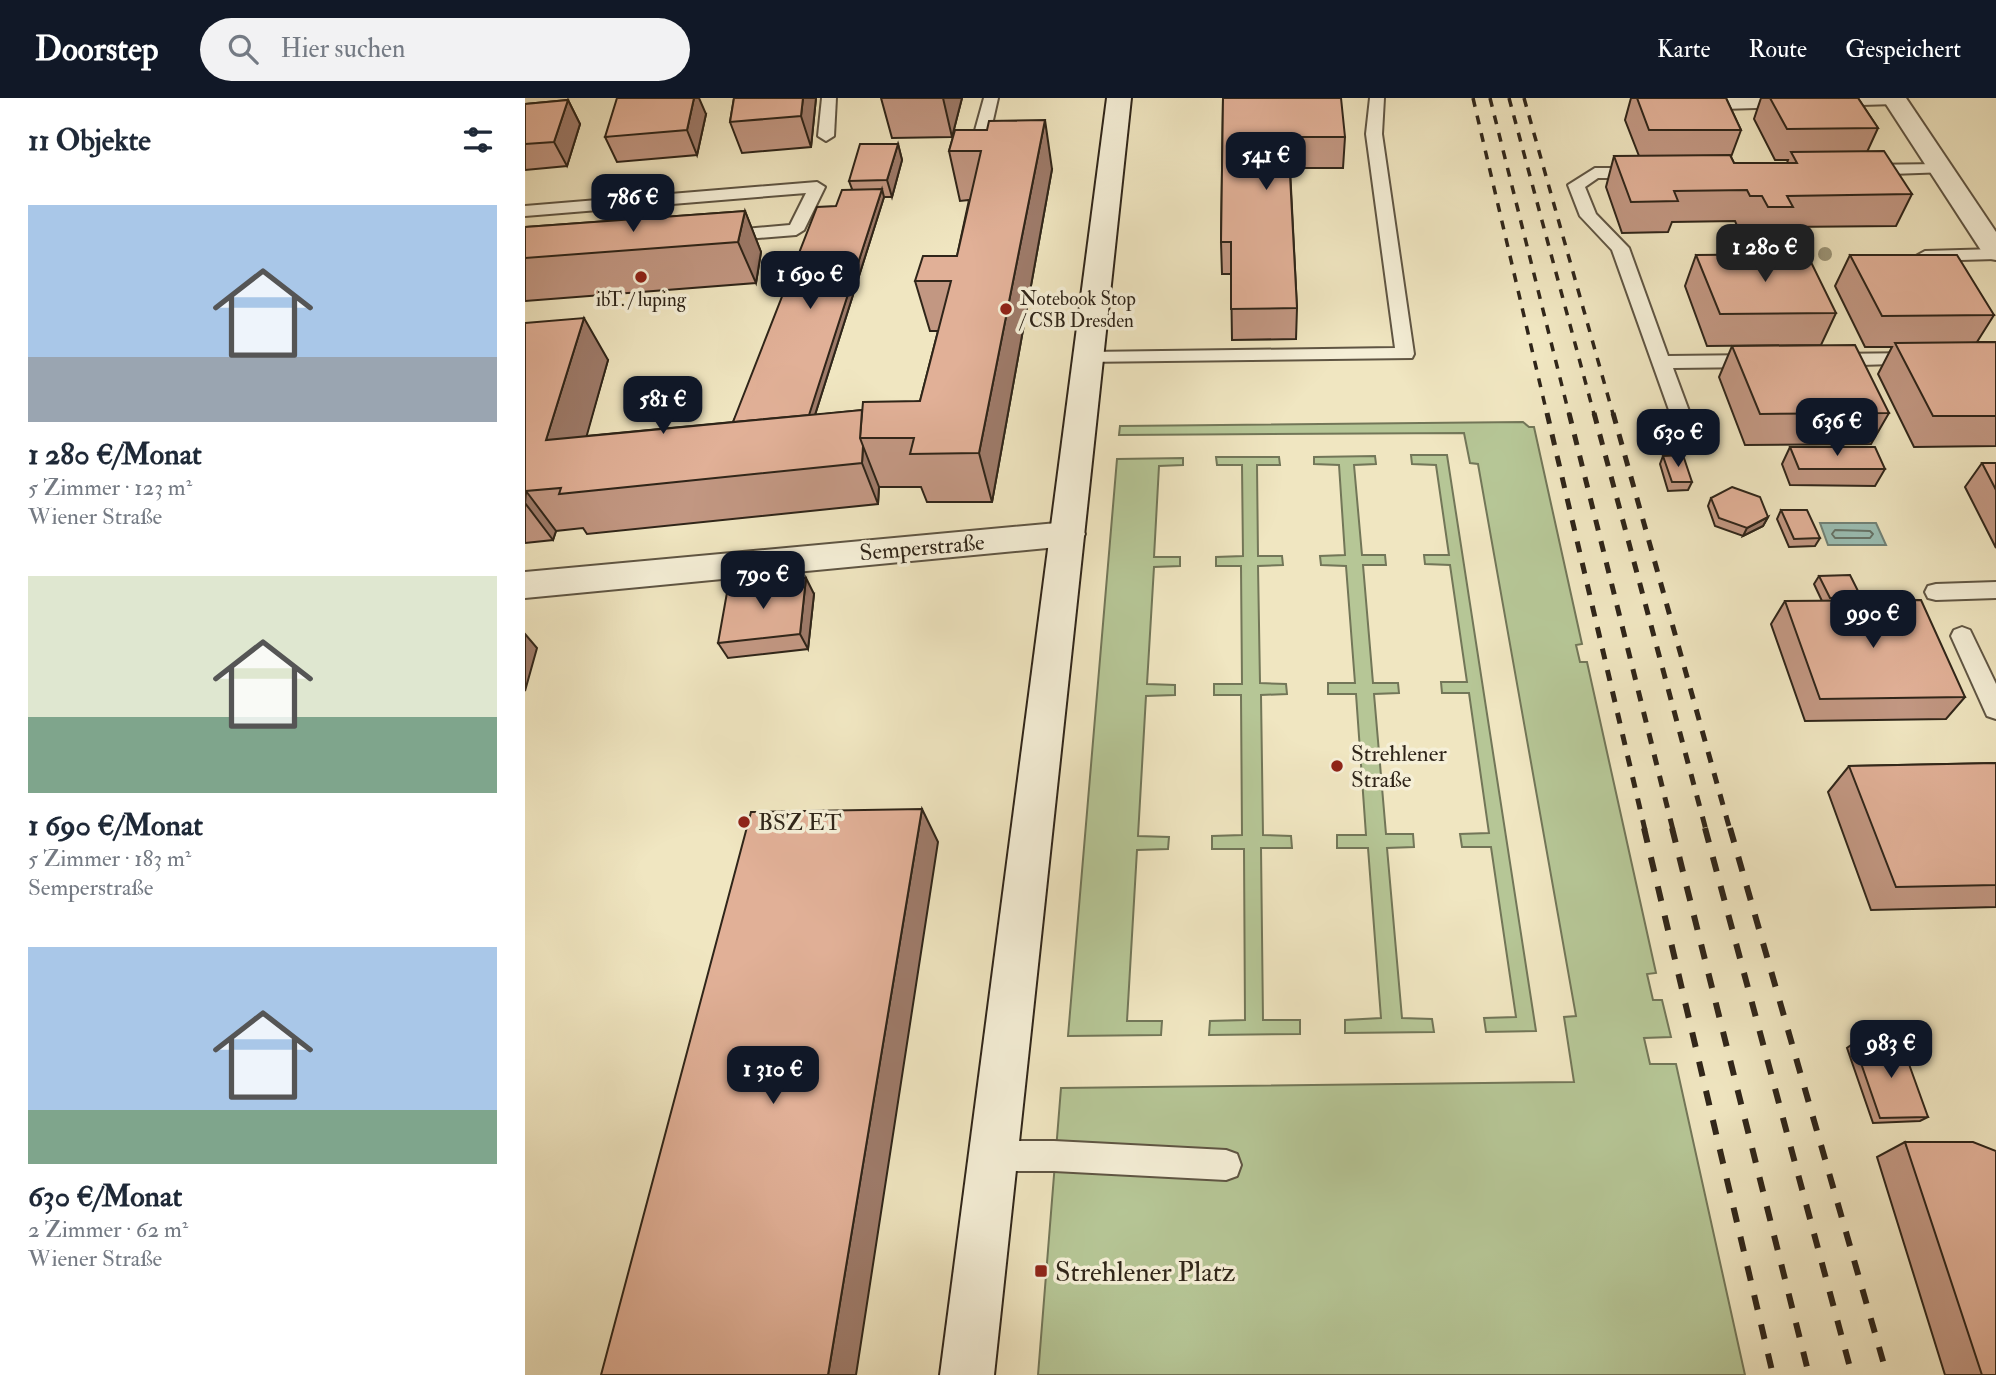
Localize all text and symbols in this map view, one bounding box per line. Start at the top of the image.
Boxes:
search box [200,18,690,81]
text: Doorstep [35,29,158,70]
icon: search [224,30,262,68]
text: Hier suchen [280,33,405,65]
text: Karte [1657,34,1710,65]
text: Route [1748,34,1807,65]
text: Gespeichert [1845,34,1961,65]
icon: filters [459,121,497,159]
text: 11 Objekte [28,122,151,159]
pin: 541 € [1217,132,1315,192]
text: 541 € [1242,140,1290,169]
pin: 786 € [584,174,682,234]
text: 786 € [607,182,659,211]
pin: 1 280 € [1700,225,1830,284]
text: 1 280 € [1732,232,1798,261]
icon: home [200,250,326,376]
pin: 1 690 € [745,252,875,311]
text: 1 690 € [777,259,843,288]
marker: ibT. / luping [633,269,649,285]
place label: Notebook Stop / CSB Dresden [1018,287,1136,333]
place label: ibT. / luping [596,288,687,313]
marker: Notebook Stop / CSB Dresden [998,301,1014,317]
pin: 581 € [614,376,712,436]
text: 581 € [639,384,687,413]
pin: 636 € [1788,398,1886,458]
text: 636 € [1812,406,1862,435]
pin: 630 € [1629,410,1727,469]
text: 630 € [1653,417,1703,446]
text: 1 280 €/Monat [28,436,202,473]
text: 5 Zimmer · 123 m² [28,473,192,502]
text: Wiener Straße [28,502,162,531]
street label: Semperstraße [858,528,986,568]
pin: 790 € [714,552,812,611]
text: 790 € [737,559,789,588]
pin: 990 € [1824,590,1922,650]
text: 990 € [1846,598,1900,627]
icon: home [200,621,326,747]
place label: Strehlener Straße [1351,739,1447,794]
marker: Strehlener Straße [1329,758,1345,774]
text: 1 690 €/Monat [28,807,203,844]
place label: BSZ ET [758,808,842,837]
marker: BSZ ET [736,814,752,830]
text: 5 Zimmer · 183 m² [28,844,191,873]
text: Semperstraße [28,873,153,902]
icon: home [200,992,326,1118]
pin: 983 € [1842,1020,1940,1080]
text: 983 € [1866,1028,1916,1057]
pin: 1 310 € [708,1046,838,1106]
text: 1 310 € [743,1054,803,1083]
text: 630 €/Monat [28,1178,182,1215]
text: 2 Zimmer · 62 m² [28,1215,188,1244]
text: Wiener Straße [28,1244,162,1273]
place label: Strehlener Platz [1055,1255,1236,1290]
marker: Strehlener Platz [1033,1263,1049,1279]

